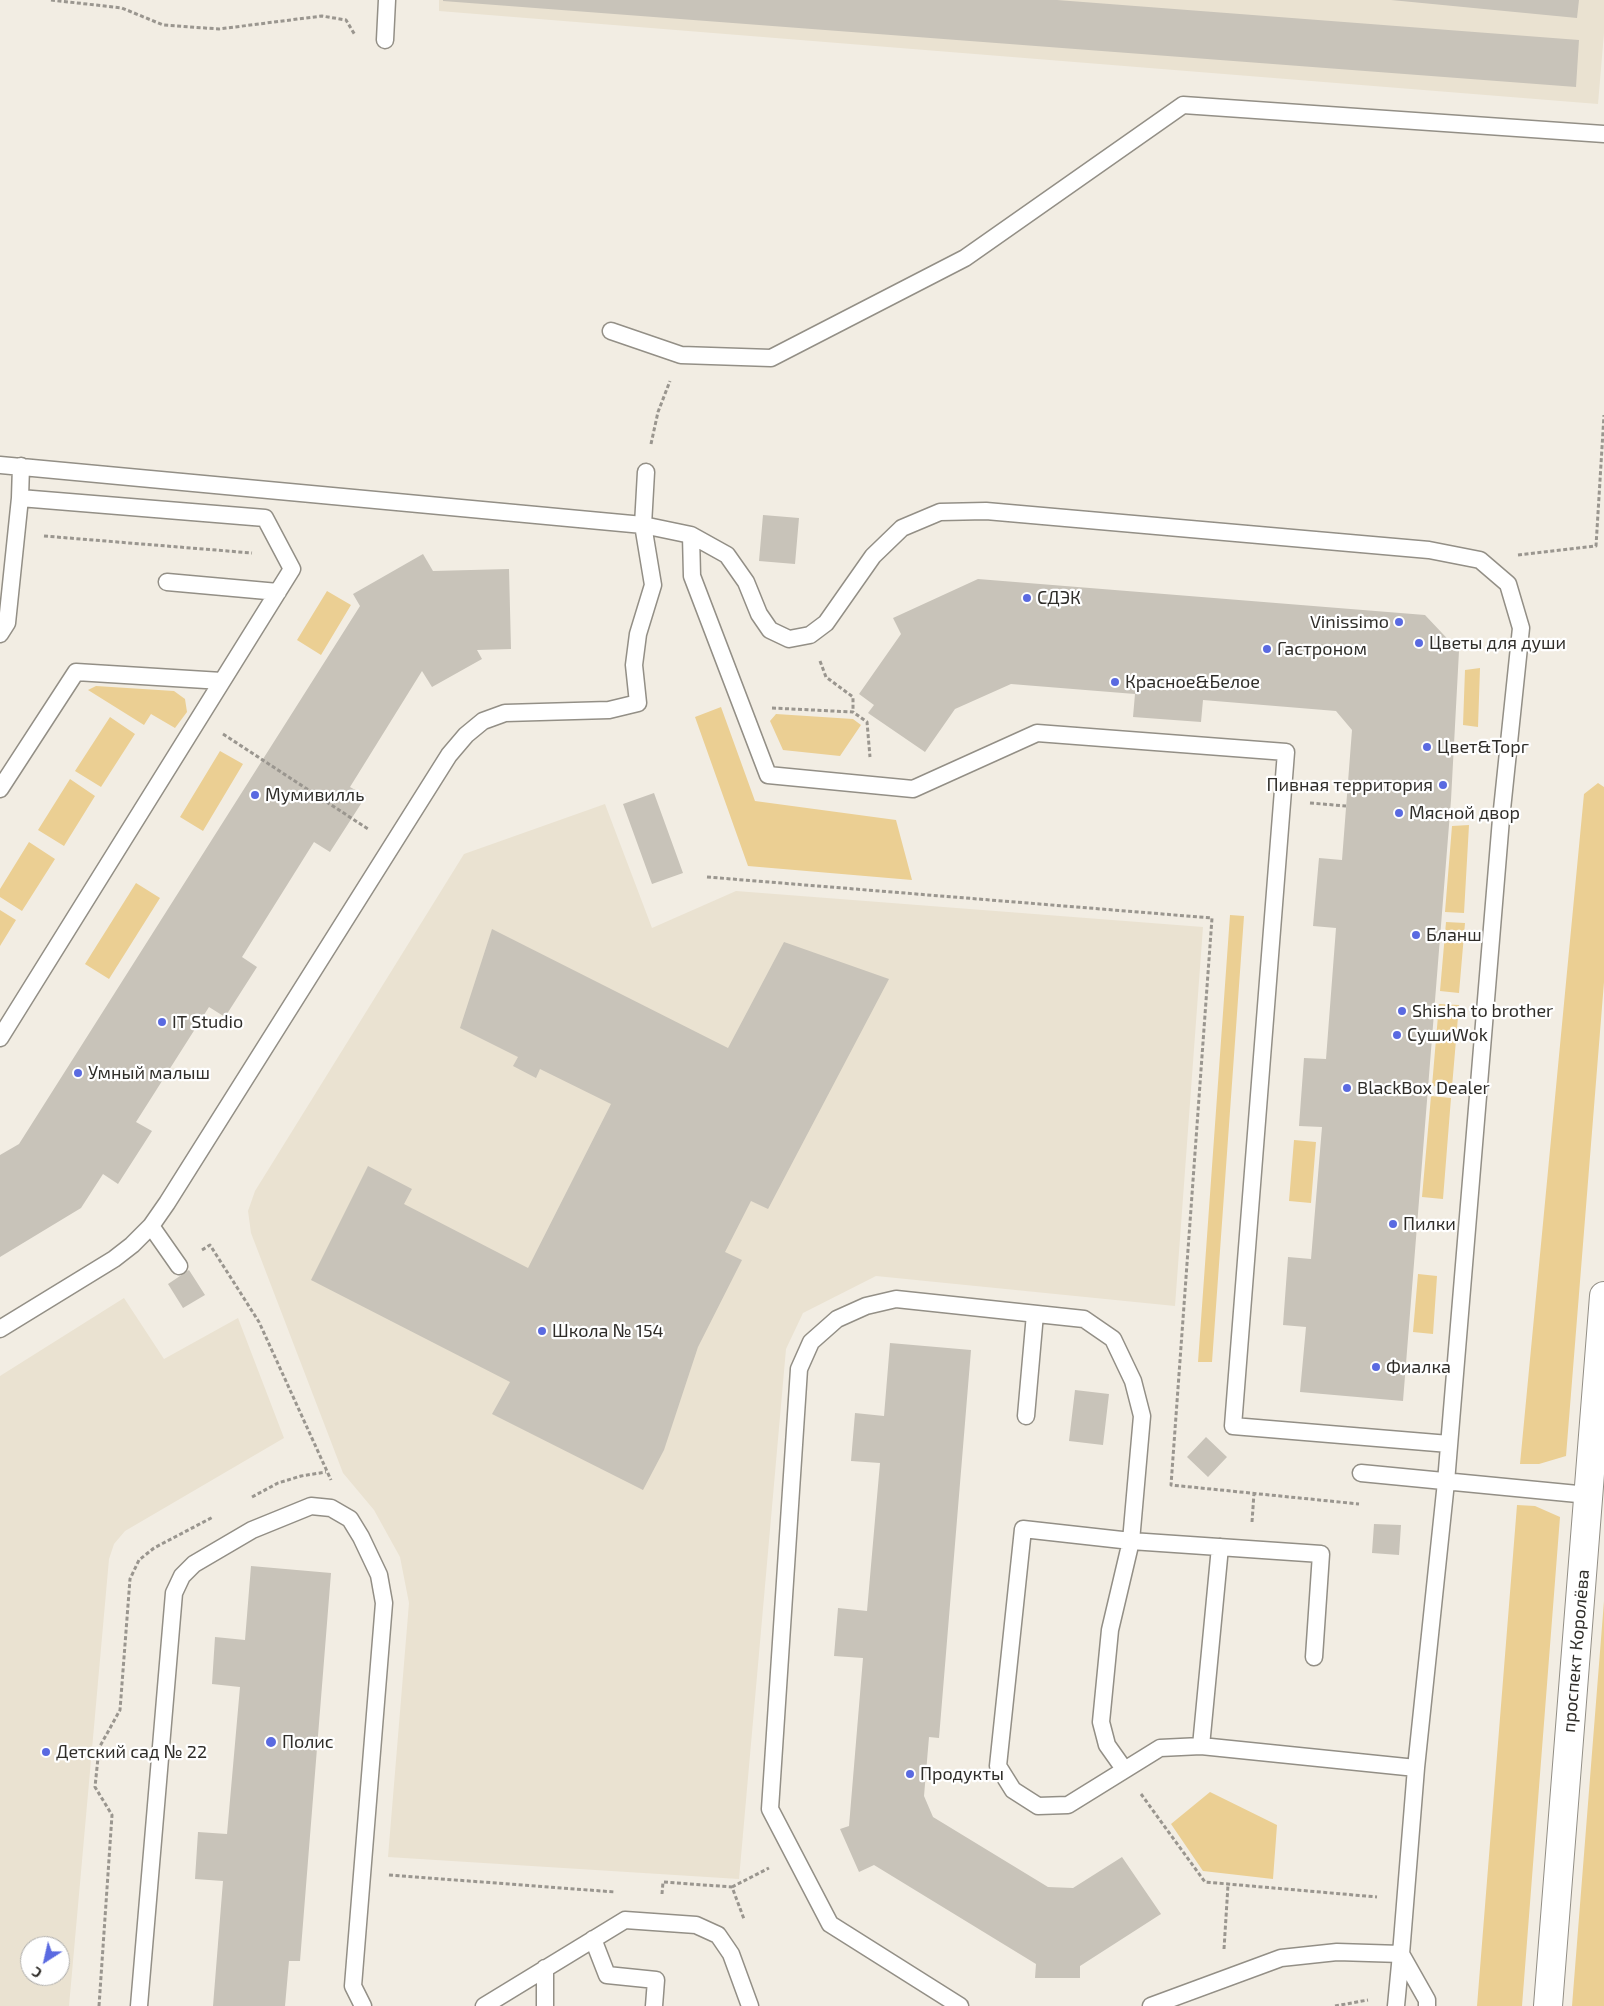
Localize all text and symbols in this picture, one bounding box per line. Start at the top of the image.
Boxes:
place label: СДЭК [1037,587,1081,609]
marker: СДЭК [1021,592,1033,604]
place label: Vinissimo [1310,611,1389,633]
marker: Vinissimo [1393,616,1405,628]
place label: Цветы для души [1429,632,1566,654]
marker: Цветы для души [1413,637,1425,649]
place label: Гастроном [1277,638,1367,660]
marker: Гастроном [1261,643,1273,655]
place label: Красное&Белое [1125,671,1260,693]
marker: Красное&Белое [1109,676,1121,688]
place label: Цвет&Торг [1437,736,1529,758]
marker: Цвет&Торг [1421,741,1433,753]
place label: Пивная территория [1266,774,1433,796]
marker: Пивная территория [1437,779,1449,791]
place label: Мумивилль [265,784,364,806]
marker: Мумивилль [249,789,261,801]
place label: Мясной двор [1409,802,1520,824]
marker: Мясной двор [1393,807,1405,819]
place label: Бланш [1426,924,1482,946]
marker: Бланш [1410,929,1422,941]
place label: Shisha to brother [1412,1000,1553,1022]
marker: Shisha to brother [1396,1005,1408,1017]
place label: IT Studio [172,1011,243,1033]
marker: IT Studio [156,1016,168,1028]
place label: СушиWok [1407,1024,1488,1046]
marker: СушиWok [1391,1029,1403,1041]
place label: Умный малыш [88,1062,210,1084]
marker: Умный малыш [72,1067,84,1079]
place label: BlackBox Dealer [1357,1077,1490,1099]
marker: BlackBox Dealer [1341,1082,1353,1094]
place label: Пилки [1403,1213,1456,1235]
marker: Пилки [1387,1218,1399,1230]
place label: Школа № 154 [552,1320,664,1342]
marker: Школа № 154 [536,1325,548,1337]
place label: Фиалка [1386,1356,1451,1378]
marker: Фиалка [1370,1361,1382,1373]
street label: проспект Королёва [1558,1568,1594,1734]
place label: Полис [282,1731,334,1753]
marker: Полис [264,1735,278,1749]
place label: Детский сад № 22 [56,1741,207,1763]
marker: Детский сад № 22 [40,1746,52,1758]
place label: Продукты [920,1763,1004,1785]
marker: Продукты [904,1768,916,1780]
north arrow [20,1936,70,1986]
text: С [28,1964,45,1982]

